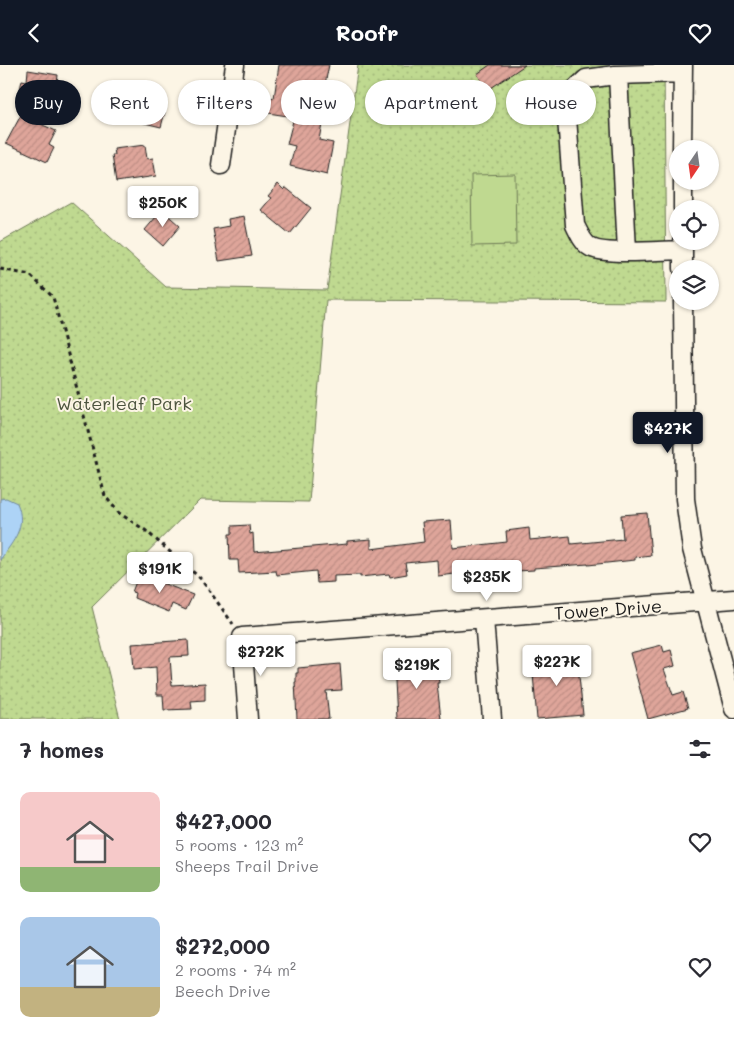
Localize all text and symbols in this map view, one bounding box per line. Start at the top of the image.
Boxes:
text: Roofr [336,18,398,47]
icon: back [20,19,48,47]
icon: heart [686,19,714,47]
chip: Buy [15,80,81,125]
chip: Rent [91,80,168,125]
chip: Filters [178,80,271,125]
chip: New [281,80,355,125]
chip: Apartment [365,80,496,125]
chip: House [506,80,596,125]
north arrow [669,140,719,190]
map controls [669,140,719,310]
pin: $250K [128,185,198,228]
text: $250K [139,191,188,212]
button: locate [669,200,719,250]
button: layers [669,260,719,310]
park label: Waterleaf Park [56,391,192,415]
pin: $427K [633,411,703,454]
text: $427K [644,417,692,438]
pin: $191K [125,551,195,594]
text: $191K [138,557,182,578]
pin: $235K [452,559,522,602]
text: $235K [463,565,511,586]
street label: Tower Drive [553,593,663,625]
pin: $272K [226,635,296,677]
text: $272K [237,640,285,661]
pin: $227K [522,645,592,687]
pin: $219K [382,647,452,690]
text: $227K [533,650,581,671]
text: $219K [394,653,440,674]
icon: filters [686,735,714,763]
text: 7 homes [20,736,104,763]
text: $427,000 [175,807,272,834]
icon: home [60,812,120,872]
icon: heart [686,828,714,856]
text: 5 rooms · 123 m² [175,834,304,855]
text: Sheeps Trail Drive [175,855,319,876]
text: $272,000 [175,932,270,959]
icon: home [60,937,120,997]
icon: heart [686,953,714,981]
text: 2 rooms · 74 m² [175,959,296,980]
text: Beech Drive [175,980,271,1001]

